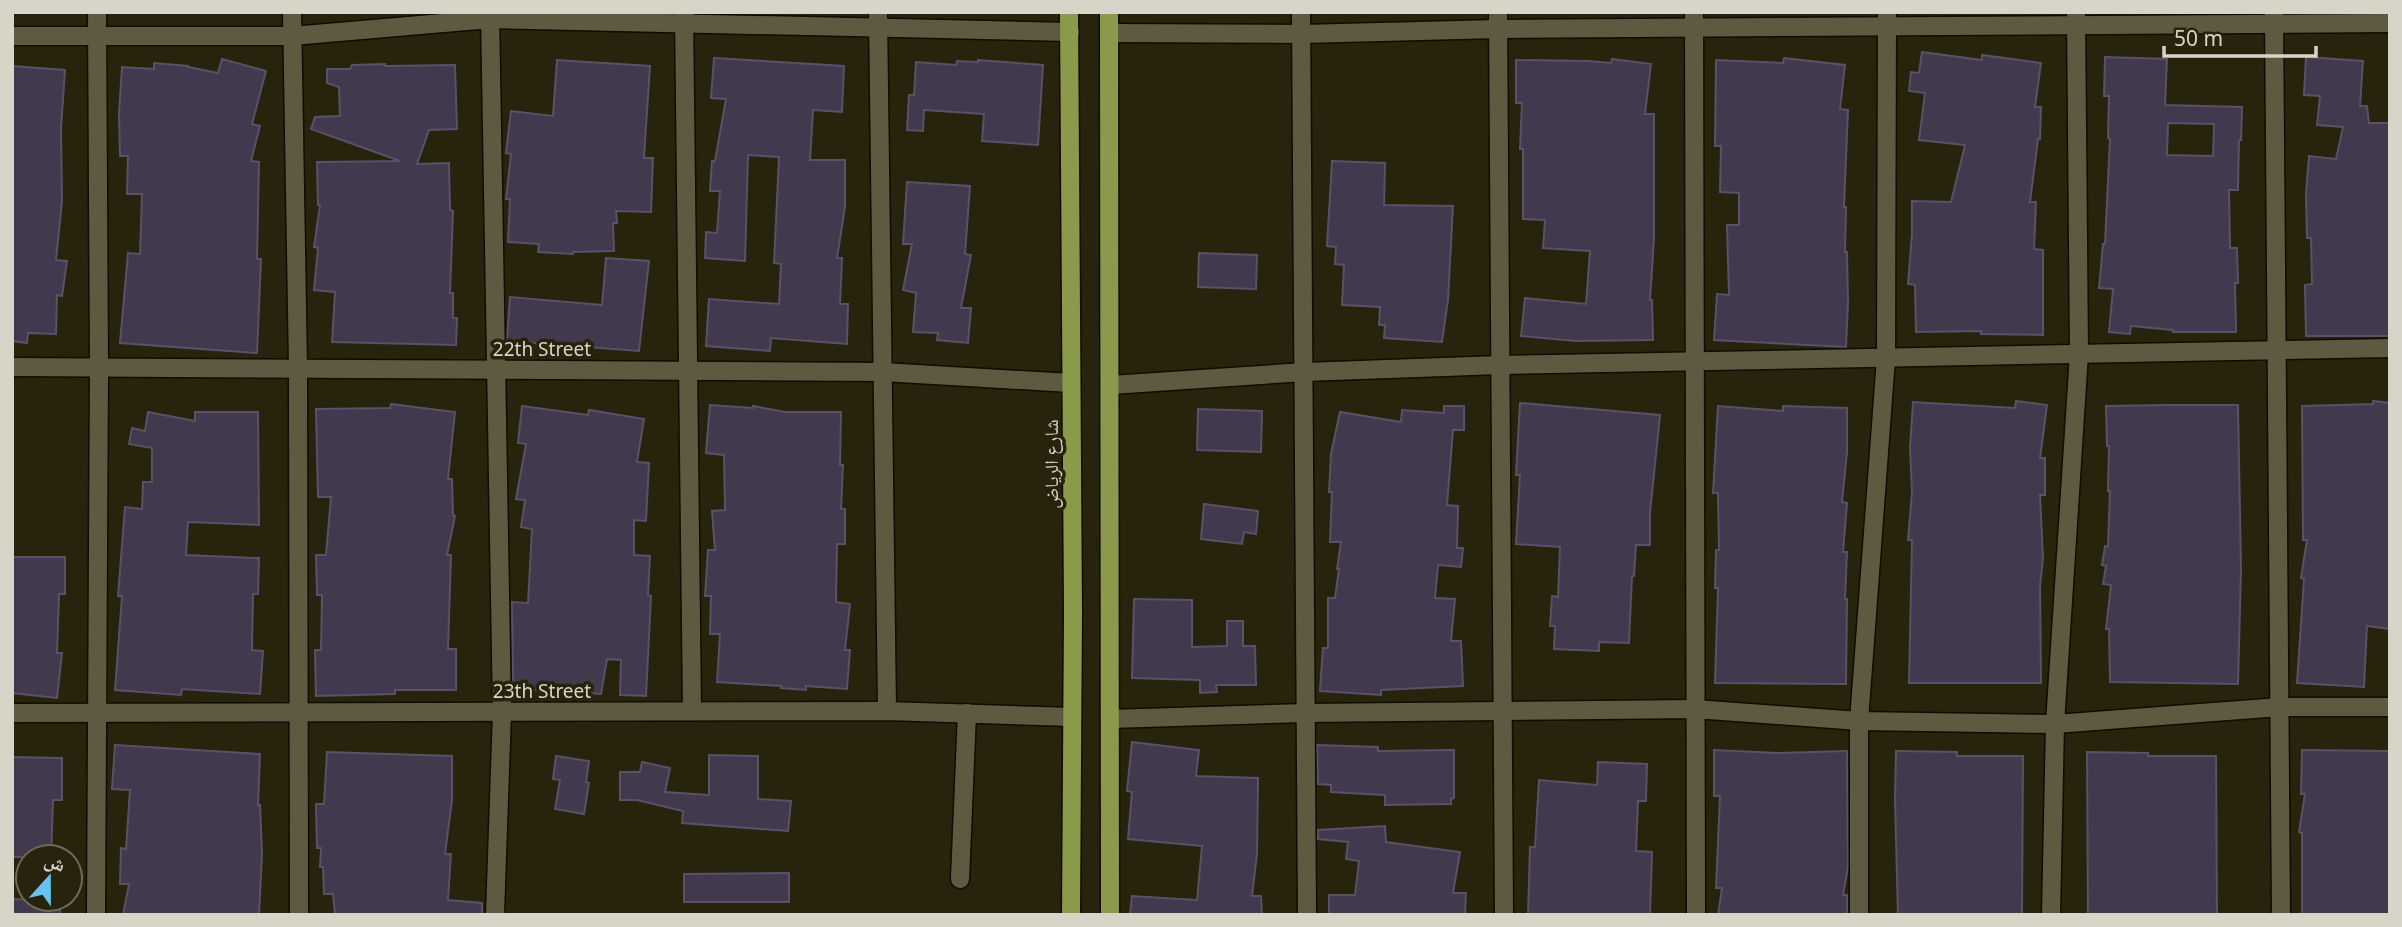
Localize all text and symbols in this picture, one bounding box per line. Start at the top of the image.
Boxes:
scale bar [2164,14,2316,58]
text: 50 m [2174,24,2223,52]
street label: 22th Street [493,336,591,362]
street label: شارع الرياض [1038,419,1064,509]
street label: 23th Street [493,678,591,704]
north arrow [14,843,84,913]
text: ش [41,846,69,878]

